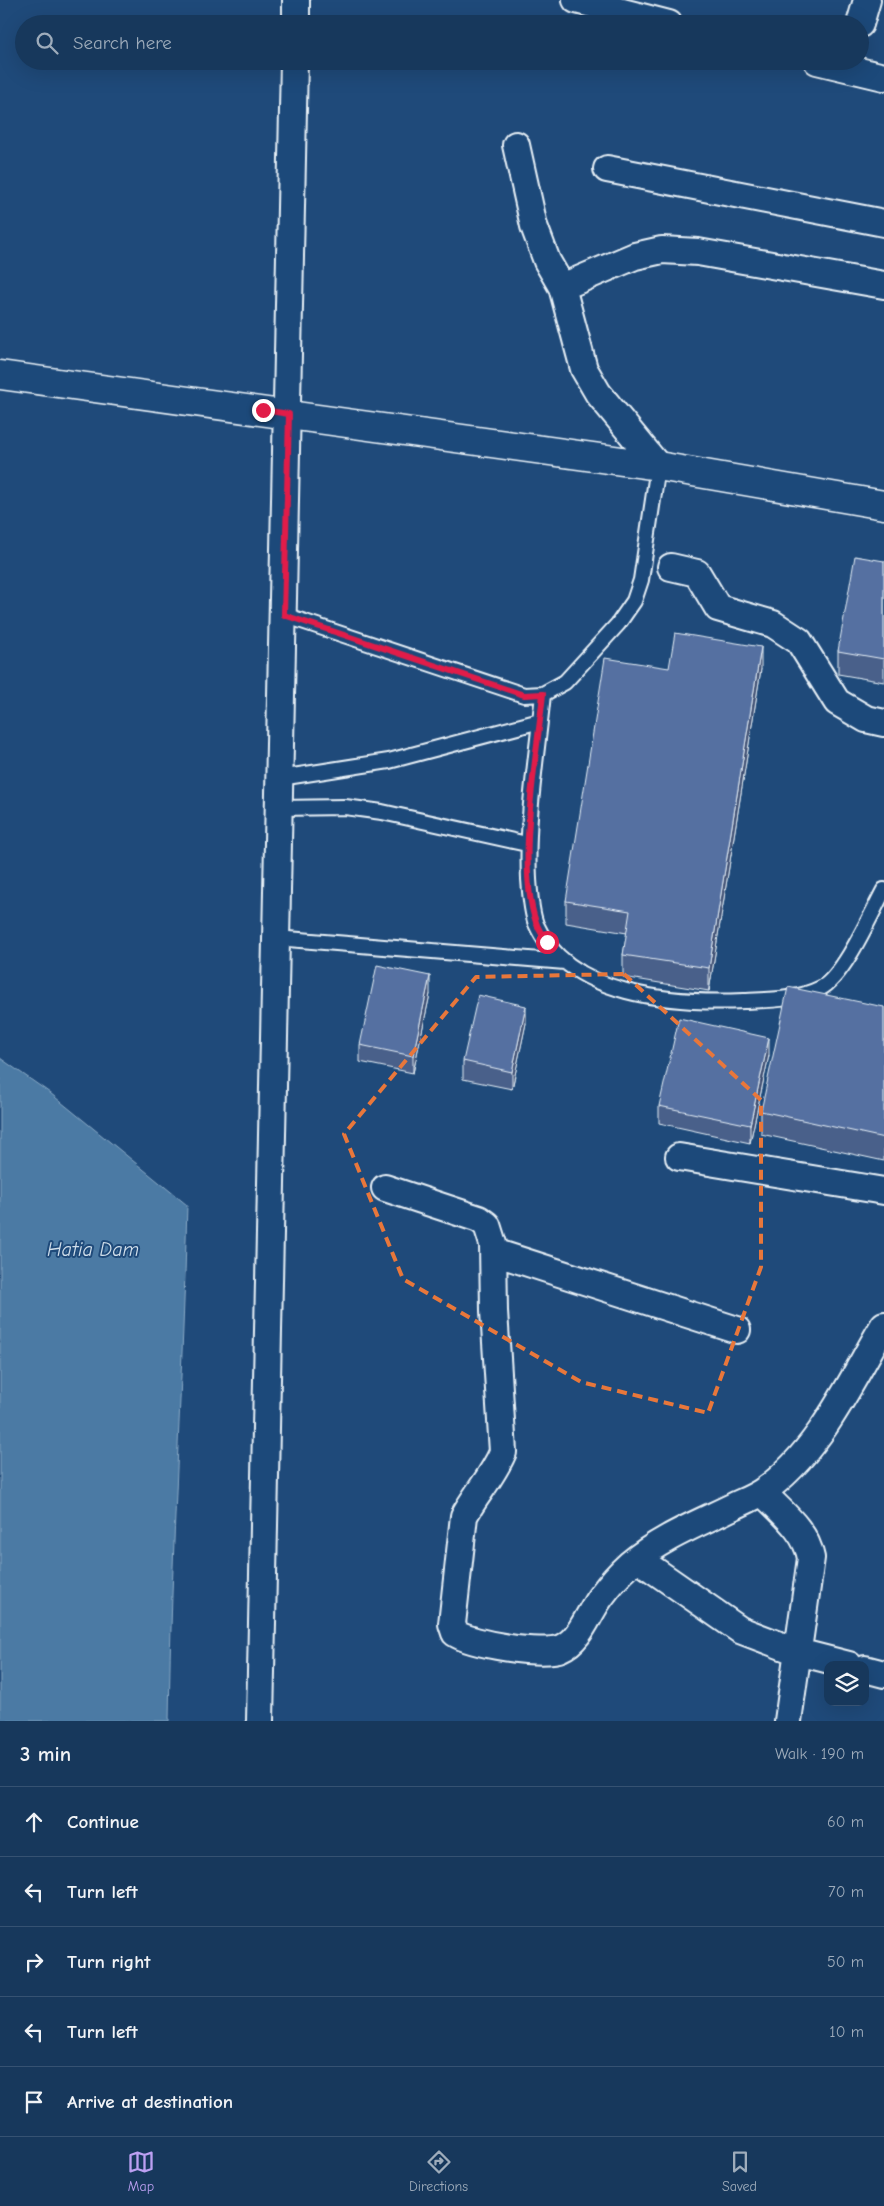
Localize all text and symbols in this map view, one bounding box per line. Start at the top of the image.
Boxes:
search box [15,15,869,70]
icon: search [33,29,61,57]
text: Search here [73,32,172,54]
route end [252,399,275,422]
route start [536,931,559,954]
water label: Hatia Dam [47,1238,139,1261]
map controls [824,1661,869,1706]
button: layers [824,1661,869,1706]
text: 3 min [20,1742,71,1766]
text: Walk · 190 m [775,1745,864,1763]
icon: ahead [20,1808,48,1836]
text: Continue [67,1811,139,1833]
text: 60 m [827,1813,864,1831]
icon: left [20,1878,48,1906]
text: Turn left [67,1881,138,1903]
text: 70 m [828,1883,864,1901]
icon: right [20,1948,48,1976]
text: Turn right [67,1951,151,1973]
text: 50 m [827,1953,864,1971]
icon: left [20,2018,48,2046]
text: Turn left [67,2021,138,2043]
text: 10 m [829,2023,864,2041]
icon: arrive [20,2088,48,2116]
text: Arrive at destination [67,2091,233,2113]
tab: Map [127,2148,155,2195]
tab: Directions [409,2148,468,2195]
tab: Saved [722,2148,757,2195]

